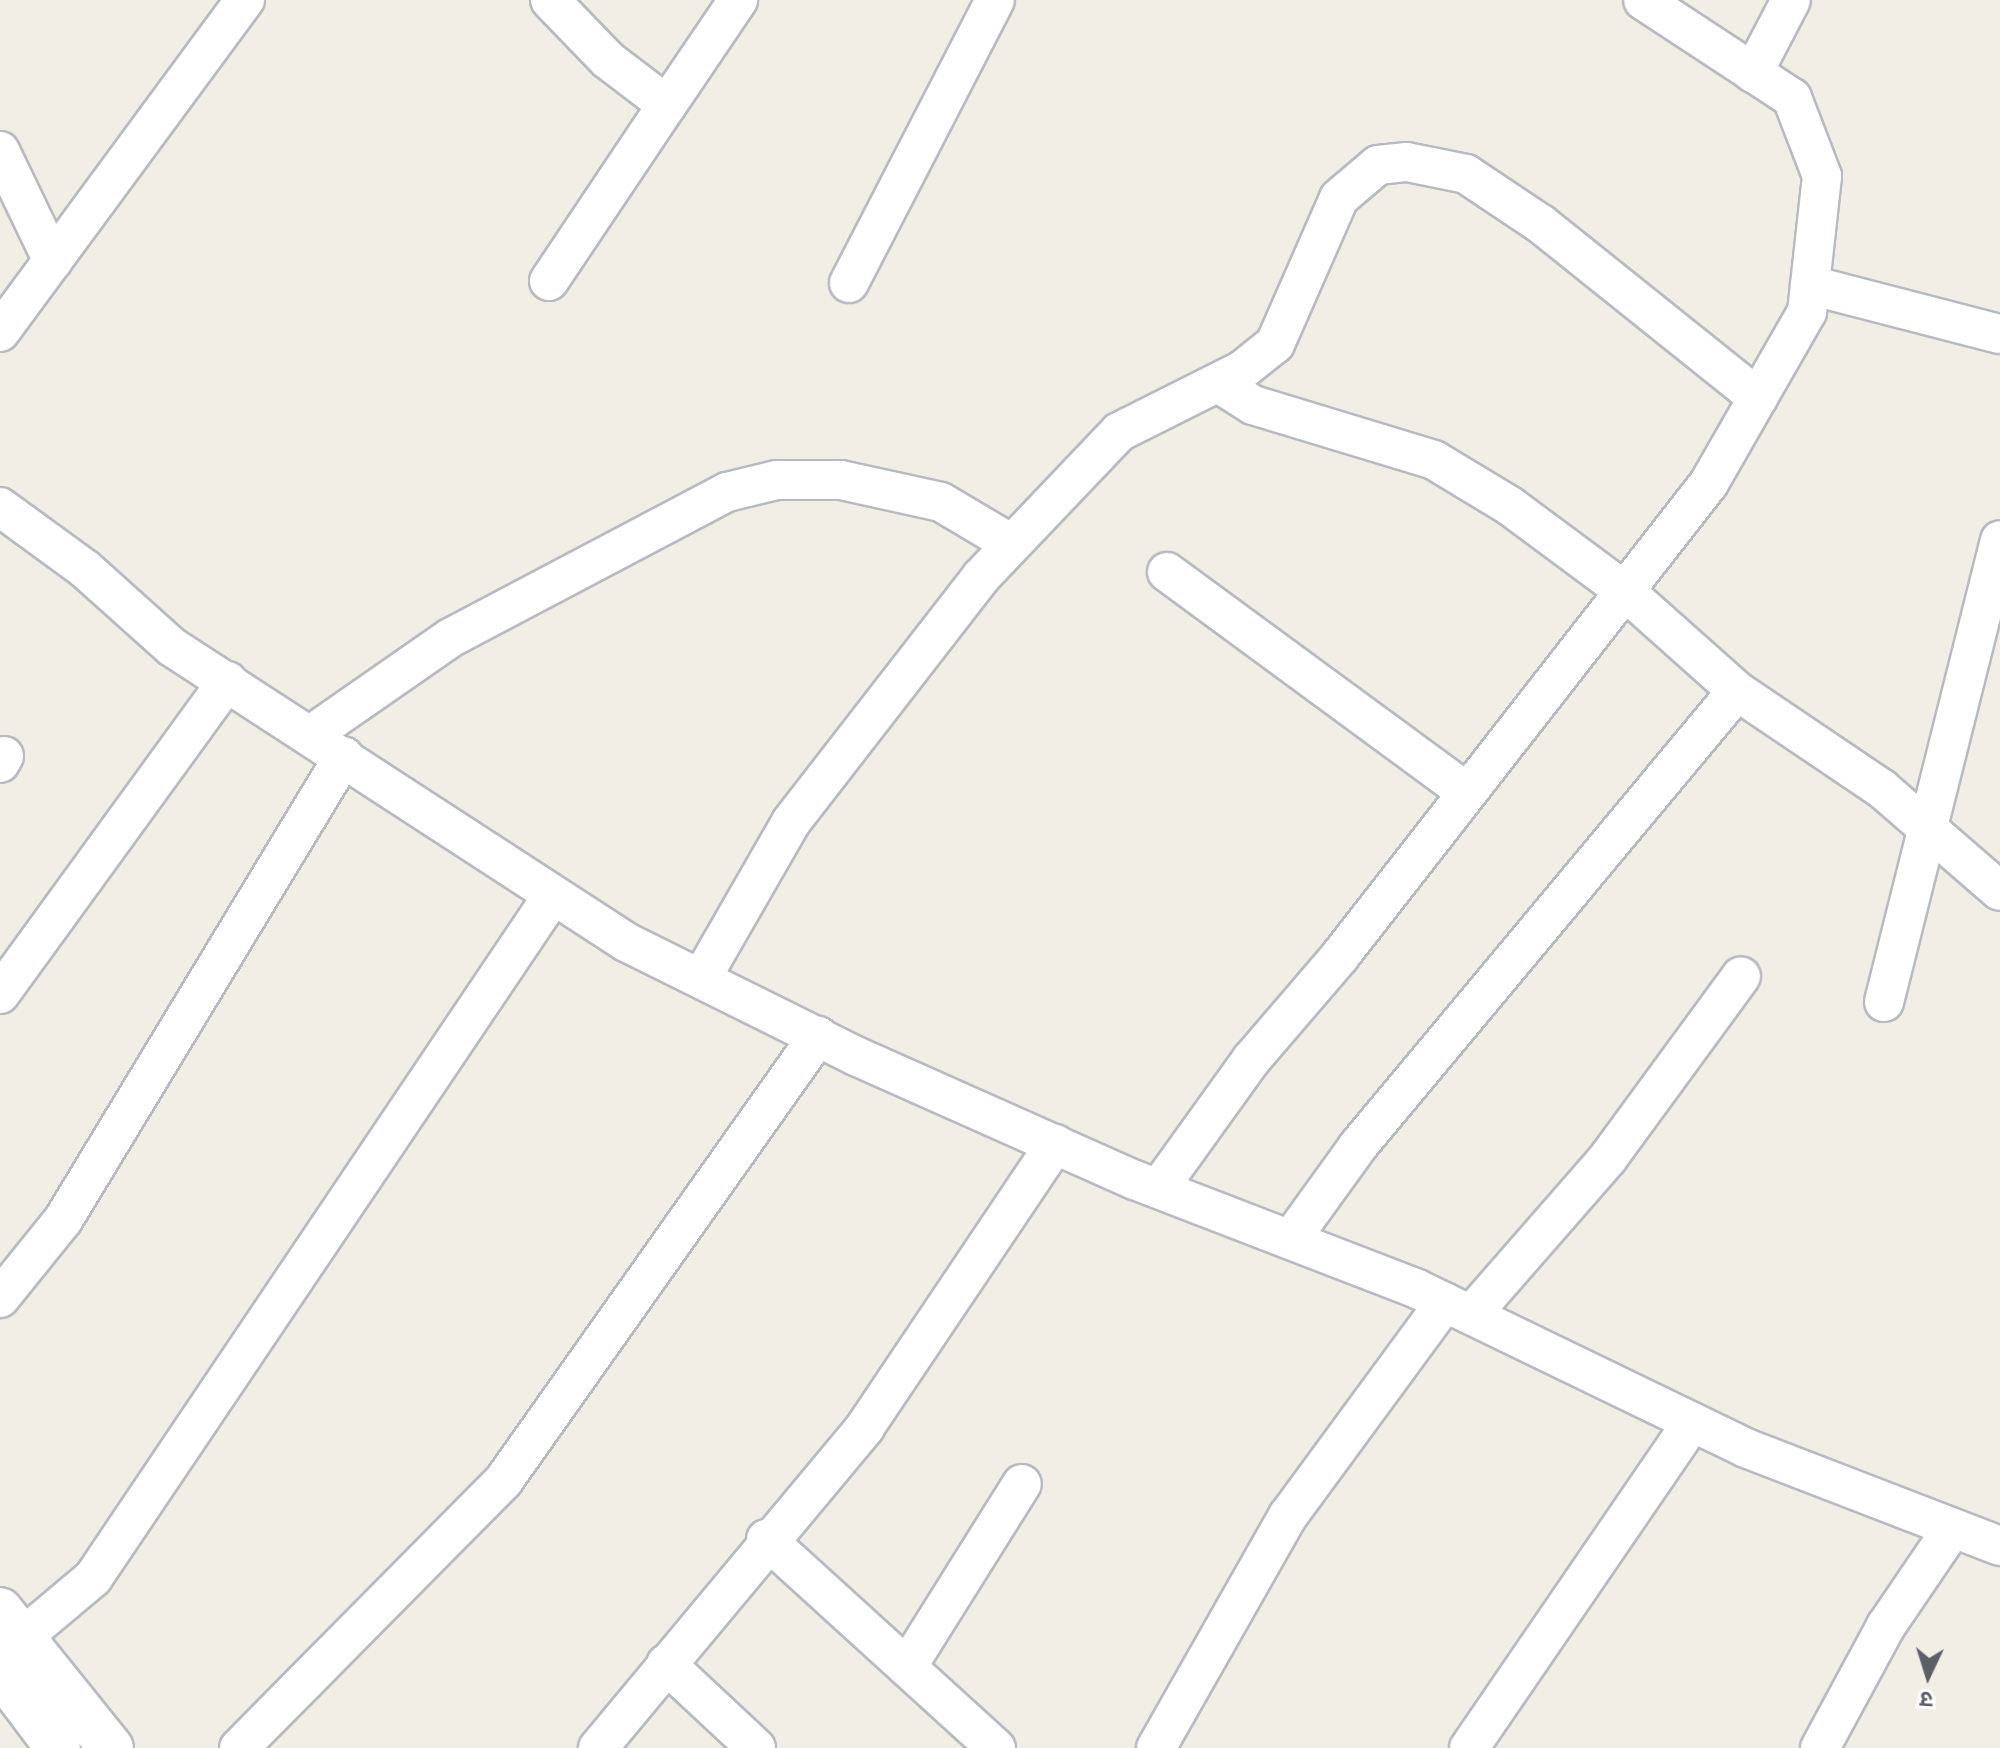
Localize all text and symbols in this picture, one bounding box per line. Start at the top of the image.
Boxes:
north arrow [1888,1636,1968,1716]
text: उ [1919,1686,1934,1714]

